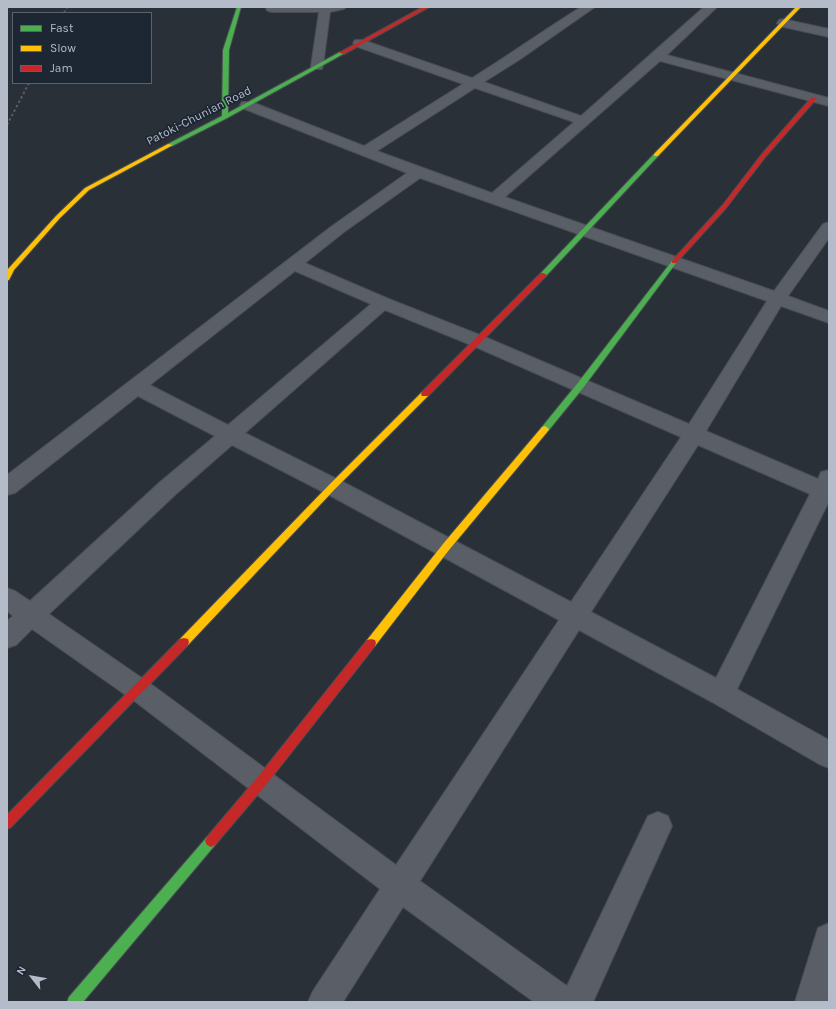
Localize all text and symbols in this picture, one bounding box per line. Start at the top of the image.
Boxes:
legend [12,12,152,84]
text: Fast [50,21,73,35]
text: Slow [50,41,76,55]
text: Jam [50,61,73,75]
street label: Patoki-Chunian Road [144,83,254,149]
north arrow [12,957,52,997]
text: N [14,964,29,977]

